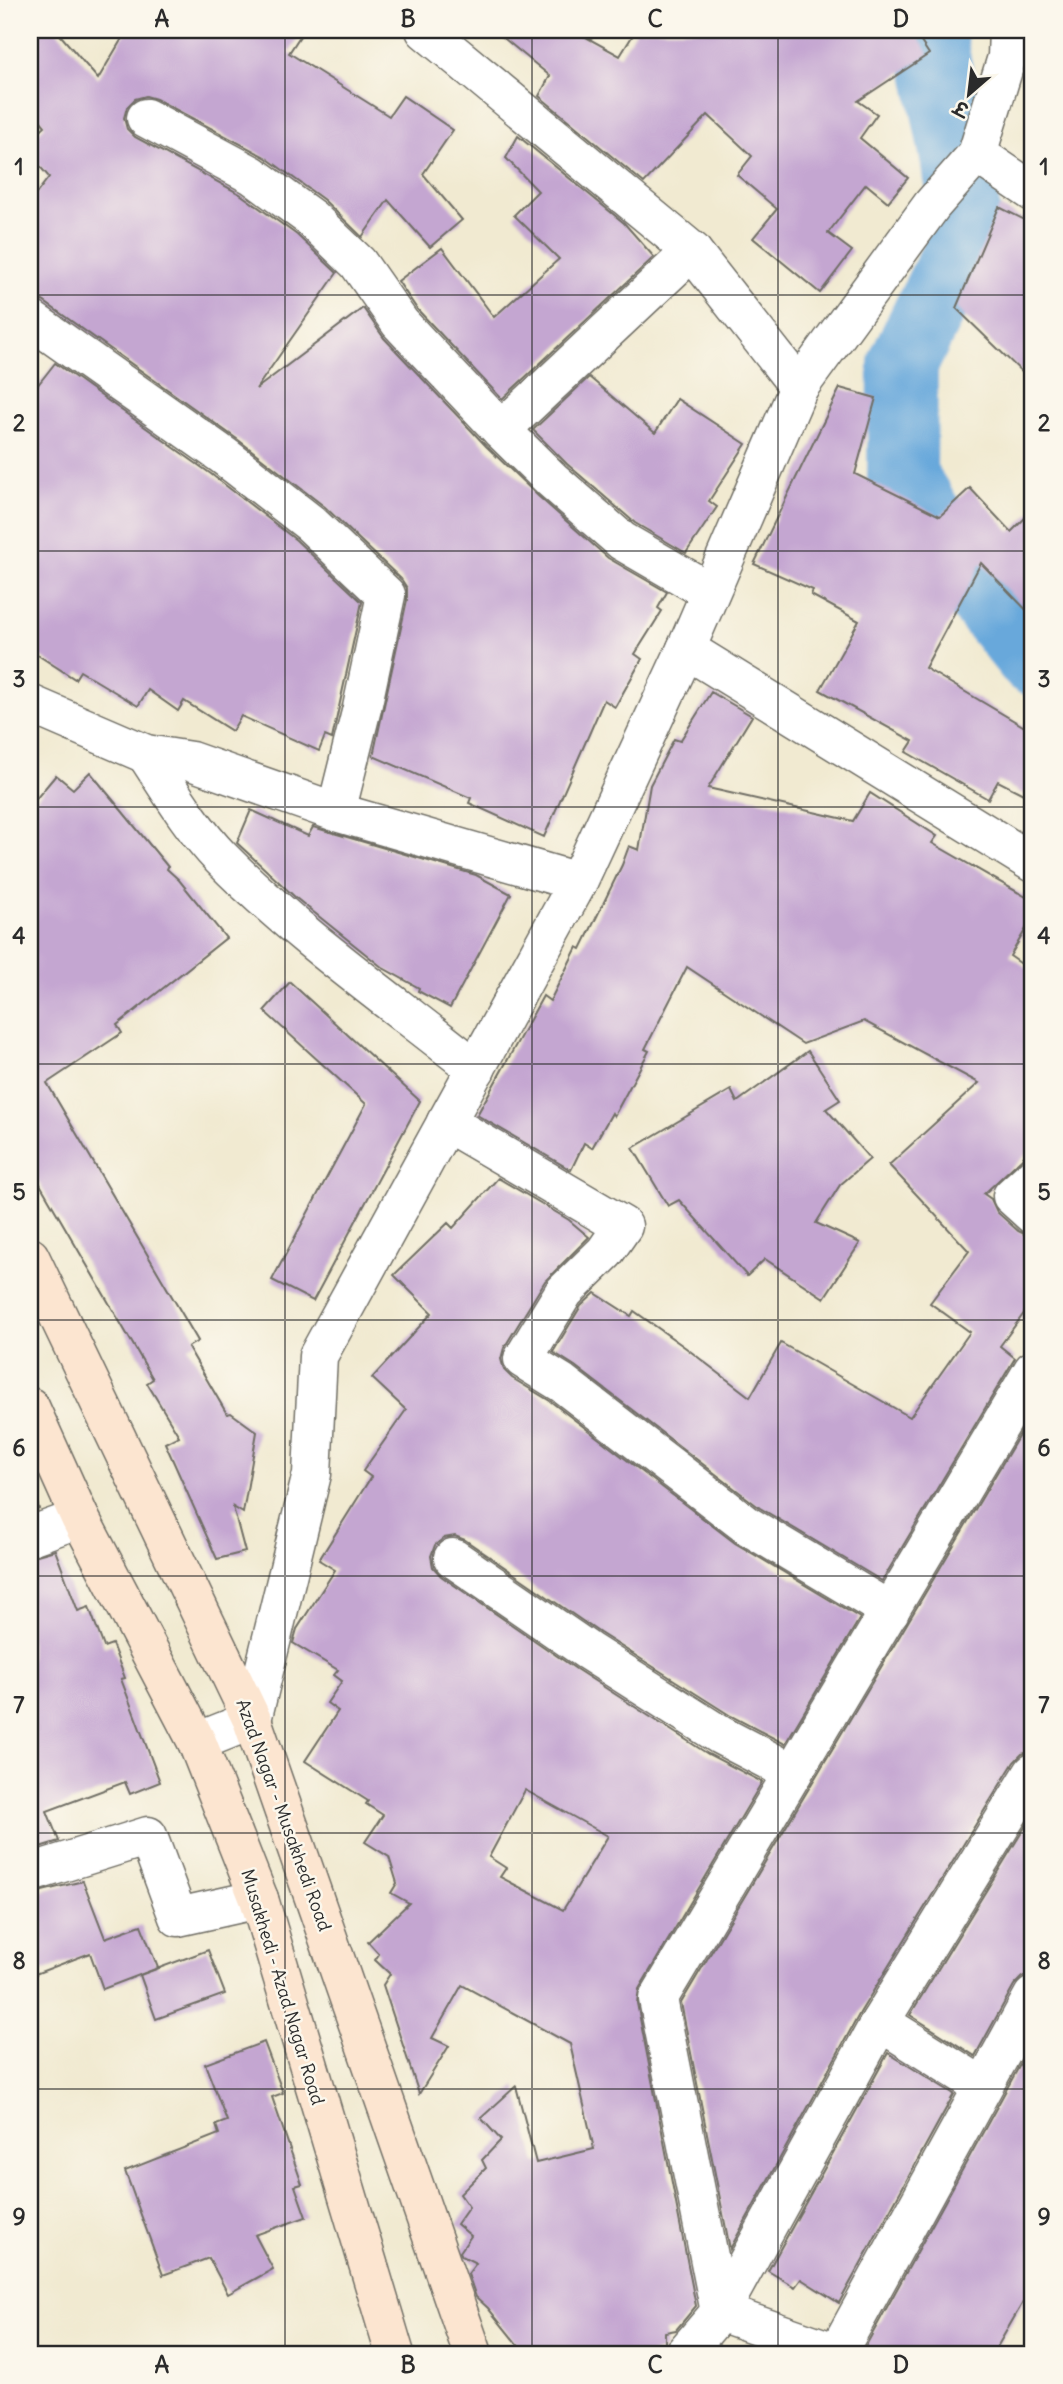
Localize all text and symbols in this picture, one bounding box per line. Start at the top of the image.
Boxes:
text: A [155,4,170,33]
text: B [400,4,416,33]
text: C [647,4,663,33]
text: D [893,4,909,33]
north arrow [934,60,1004,130]
text: उ [948,94,974,124]
text: 1 [14,152,24,181]
text: 1 [1039,152,1049,181]
text: 2 [13,408,26,437]
text: 2 [1038,408,1051,437]
text: 3 [12,664,26,693]
text: 3 [1037,664,1051,693]
text: 4 [12,921,26,950]
text: 4 [1037,921,1051,950]
text: 5 [12,1177,26,1206]
text: 5 [1037,1177,1051,1206]
text: 6 [12,1433,26,1462]
text: 6 [1037,1433,1051,1462]
text: 7 [13,1690,25,1719]
text: 7 [1038,1690,1050,1719]
street label: Azad Nagar - Musakhedi Road [231,1696,337,1935]
street label: Musakhedi - Azad Nagar Road [236,1866,330,2108]
text: 8 [12,1946,26,1975]
text: 8 [1037,1946,1051,1975]
text: 9 [12,2202,26,2231]
text: 9 [1037,2202,1051,2231]
text: A [155,2350,170,2379]
text: B [400,2350,416,2379]
text: C [647,2350,663,2379]
text: D [893,2350,909,2379]

